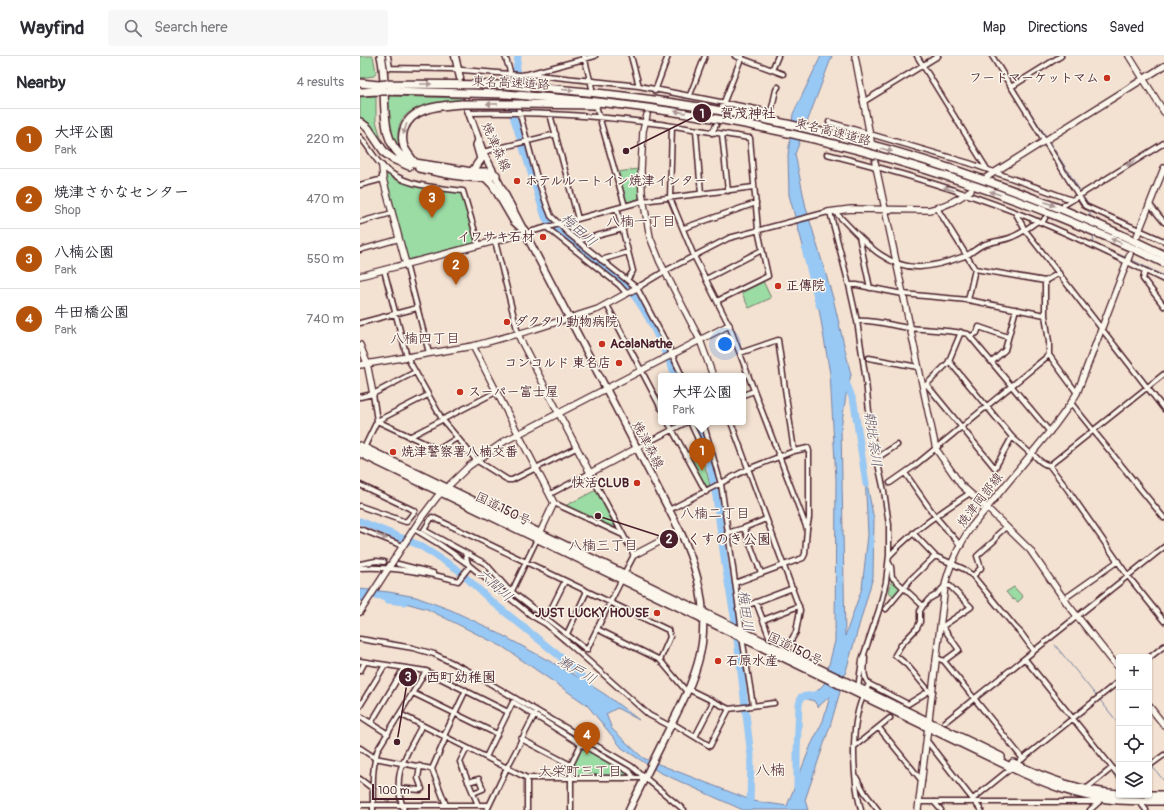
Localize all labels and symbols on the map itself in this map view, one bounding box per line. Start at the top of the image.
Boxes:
place label: フードマーケットマム [969,70,1099,86]
street label: 東名高速道路 [472,73,550,93]
marker: フードマーケットマム [1102,73,1112,83]
one-way arrow [420,81,433,87]
one-way arrow [562,87,574,94]
callout: 賀茂神社 [692,100,784,126]
one-way arrow [485,101,498,107]
text: 賀茂神社 [720,105,776,122]
text: 1 [700,107,704,122]
one-way arrow [674,109,686,115]
street label: 東名高速道路 [793,115,873,149]
street label: 焼津森線 [478,120,514,175]
one-way arrow [402,123,408,135]
one-way arrow [881,147,893,153]
one-way arrow [1125,160,1137,167]
place label: ホテルルートイン焼津インター [525,173,707,189]
marker: ホテルルートイン焼津インター [512,176,522,186]
pin: 3 [419,185,445,218]
one-way arrow [942,186,954,192]
one-way arrow [989,190,1001,196]
one-way arrow [1044,202,1056,208]
water label: 梅田川 [558,210,600,250]
district label: 八楠一丁目 [606,213,676,230]
place label: イワサキ石材 [457,229,535,245]
marker: イワサキ石材 [538,232,548,242]
one-way arrow [1110,238,1121,244]
pin: 2 [443,252,469,285]
place label: 正傳院 [786,278,825,294]
marker: 正傳院 [773,281,783,291]
place label: ダクタリ動物病院 [515,314,618,330]
marker: ダクタリ動物病院 [502,317,512,327]
district label: 八楠四丁目 [390,330,460,347]
your location [715,334,735,354]
place label: AcalaNathe [610,336,673,352]
marker: AcalaNathe [597,339,607,349]
place label: コンコルド 東名店 [504,355,611,371]
marker: コンコルド 東名店 [614,358,624,368]
place label: スーパー富士屋 [468,384,558,400]
marker: スーパー富士屋 [455,387,465,397]
water label: 朝比奈川 [861,410,885,468]
street label: 焼津森線 [629,418,668,473]
pin: 1 [689,438,715,471]
place label: 焼津警察署八楠交番 [401,444,518,460]
marker: 焼津警察署八楠交番 [388,447,398,457]
street label: 焼津岡部線 [954,469,1007,531]
place label: 快活CLUB [572,475,630,491]
marker: 快活CLUB [632,478,642,488]
street label: 国道150号 [473,489,533,529]
district label: 八楠二丁目 [680,505,750,522]
callout: くすのき公園 [659,526,779,552]
text: くすのき公園 [687,531,771,548]
text: 2 [666,532,673,547]
one-way arrow [376,535,388,541]
district label: 八楠三丁目 [568,537,638,554]
water label: 六間川 [474,565,516,605]
water label: 梅田川 [735,589,757,633]
place label: JUST LUCKY HOUSE [535,605,649,621]
marker: JUST LUCKY HOUSE [652,608,662,618]
street label: 国道150号 [765,629,825,669]
water label: 瀬戸川 [555,652,599,688]
place label: 石原水産 [726,653,778,669]
marker: 石原水産 [713,656,723,666]
callout: 西町幼稚園 [398,664,504,690]
text: 西町幼稚園 [426,669,496,686]
text: 3 [405,670,412,685]
pin: 4 [574,722,600,755]
district label: 八楠 [755,761,785,780]
district label: 大栄町三丁目 [538,763,622,780]
scale bar [372,782,430,801]

